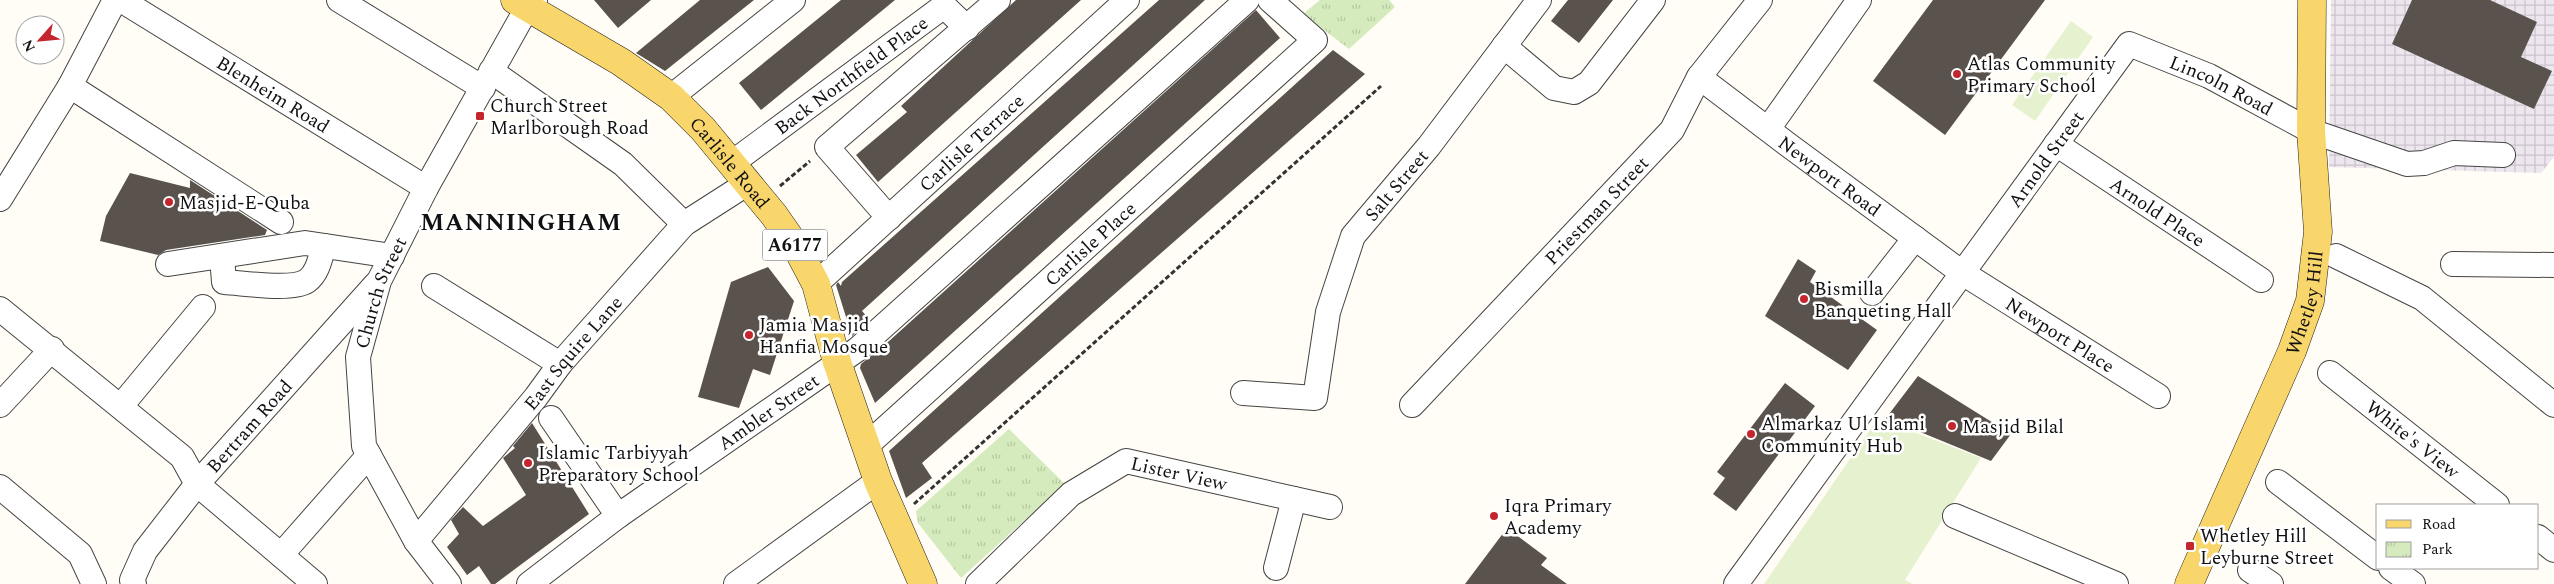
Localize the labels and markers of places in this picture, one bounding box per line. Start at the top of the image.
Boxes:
place label: Atlas Community Primary School [1967,50,2116,101]
marker: Atlas Community Primary School [1951,68,1963,80]
place label: Church Street Marlborough Road [490,92,649,143]
marker: Church Street Marlborough Road [474,110,486,122]
place label: Masjid-E-Quba [179,189,311,218]
marker: Masjid-E-Quba [163,196,175,208]
place label: Bismilla Banqueting Hall [1814,275,1952,326]
marker: Bismilla Banqueting Hall [1798,293,1810,305]
place label: Jamia Masjid Hanfia Mosque [759,311,888,362]
marker: Jamia Masjid Hanfia Mosque [743,329,755,341]
place label: Almarkaz Ul Islami Community Hub [1761,410,1925,461]
place label: Masjid Bilal [1962,413,2064,442]
marker: Masjid Bilal [1946,420,1958,432]
marker: Almarkaz Ul Islami Community Hub [1745,428,1757,440]
place label: Islamic Tarbiyyah Preparatory School [538,439,699,490]
marker: Islamic Tarbiyyah Preparatory School [522,457,534,469]
place label: Iqra Primary Academy [1504,492,1612,543]
marker: Iqra Primary Academy [1488,510,1500,522]
place label: Whetley Hill Leyburne Street [2200,522,2334,573]
marker: Whetley Hill Leyburne Street [2184,540,2196,552]

